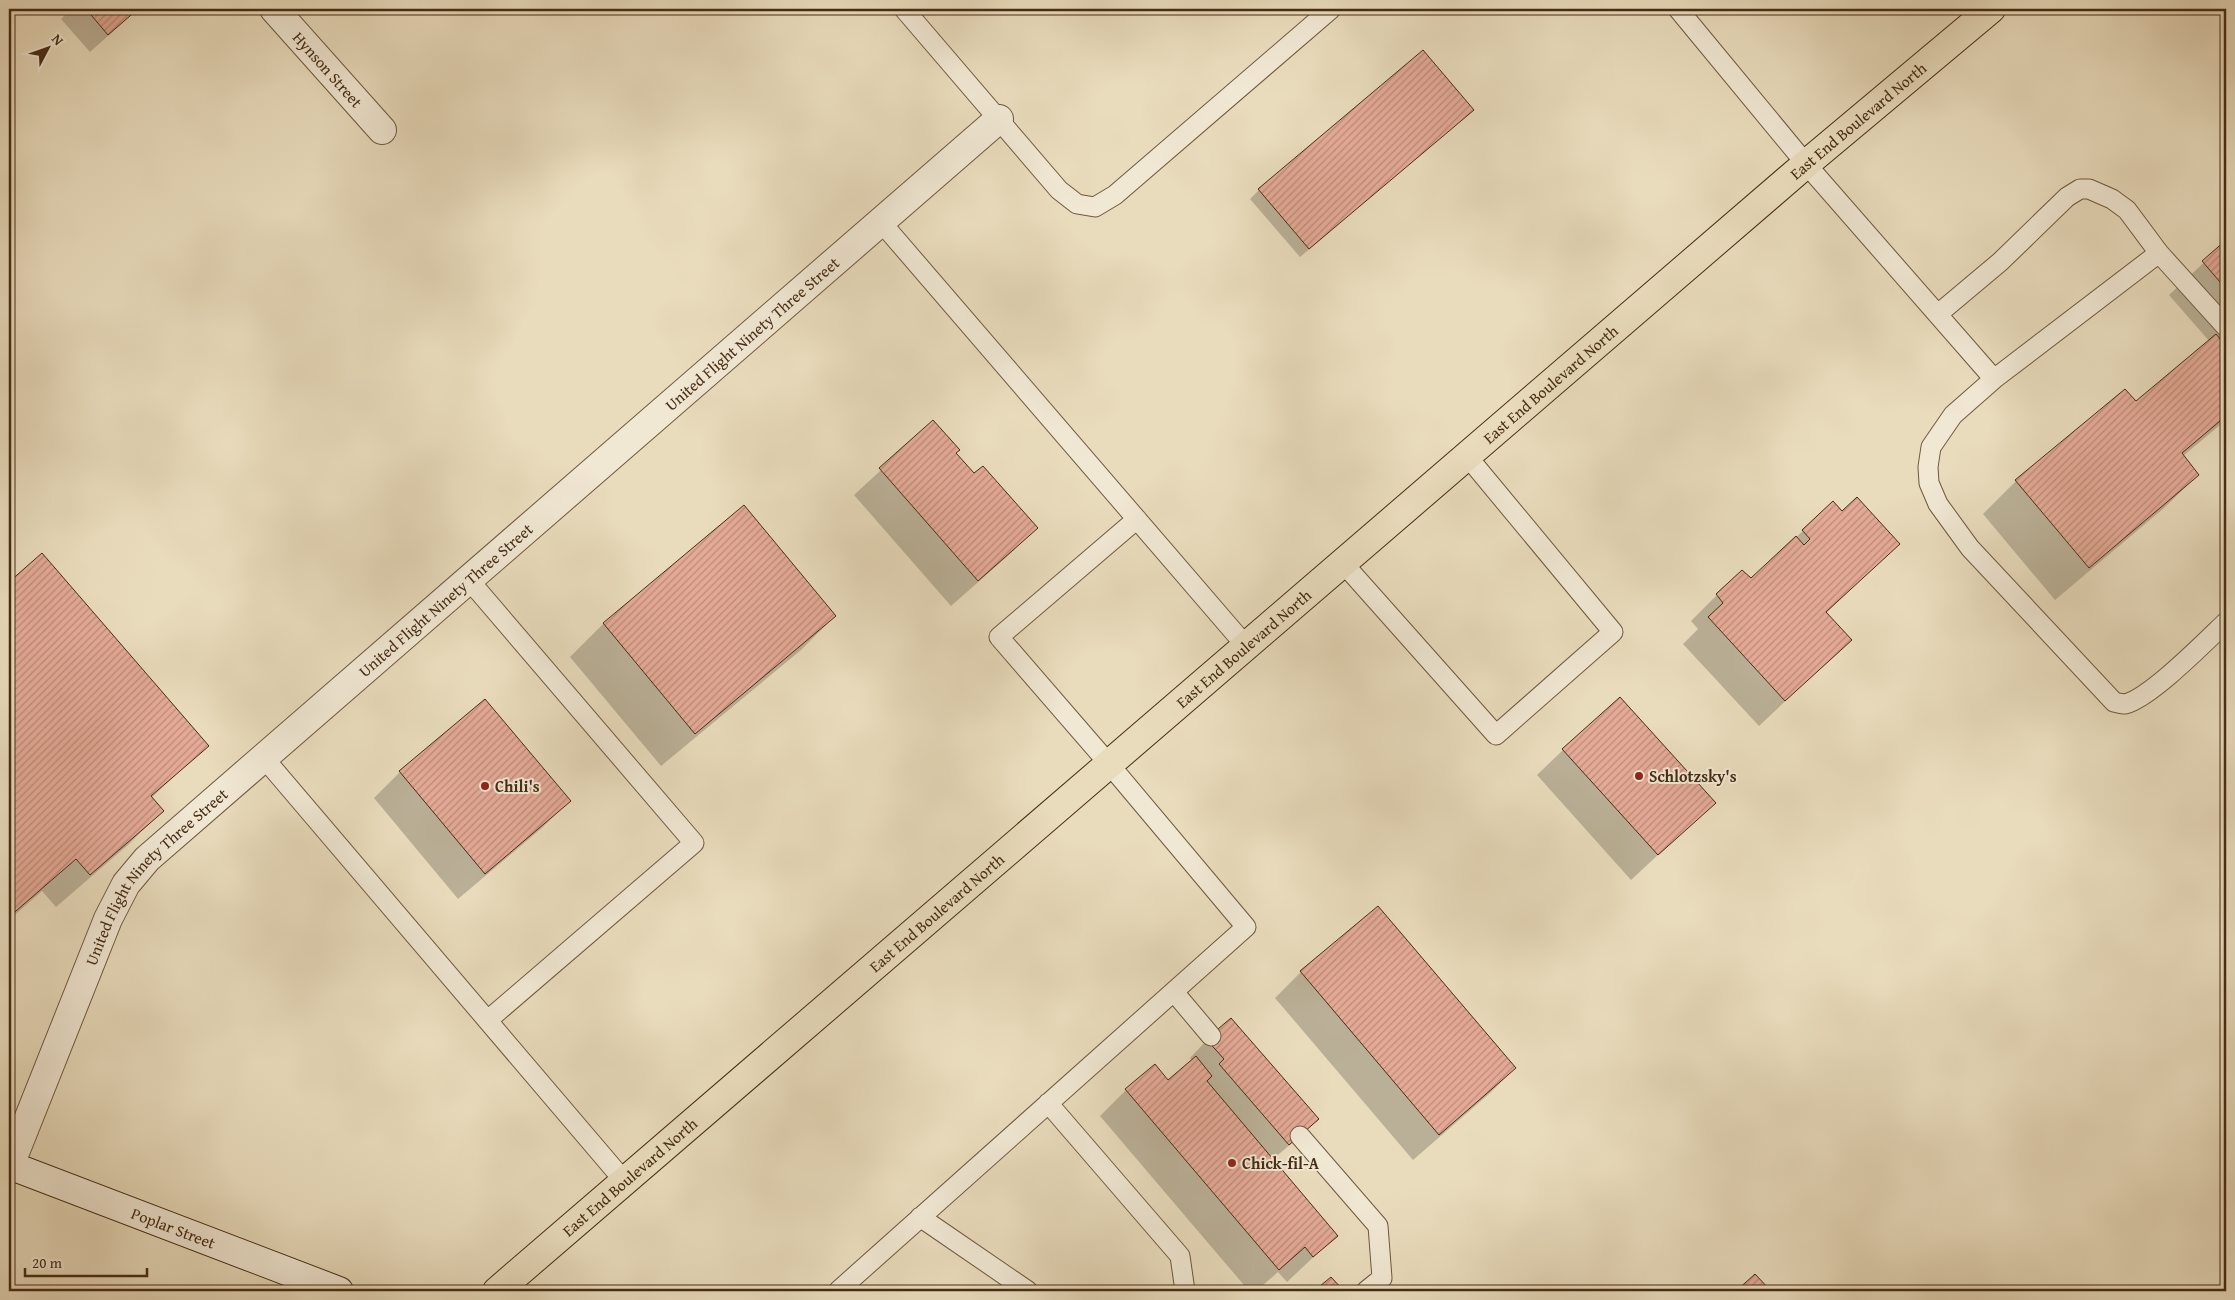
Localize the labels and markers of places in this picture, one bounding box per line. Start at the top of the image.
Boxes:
place label: Schlotzsky's [1649,764,1737,788]
marker: Schlotzsky's [1633,770,1645,782]
place label: Chili's [495,774,540,798]
marker: Chili's [479,780,491,792]
place label: Chick-fil-A [1242,1151,1320,1175]
marker: Chick-fil-A [1226,1157,1238,1169]

